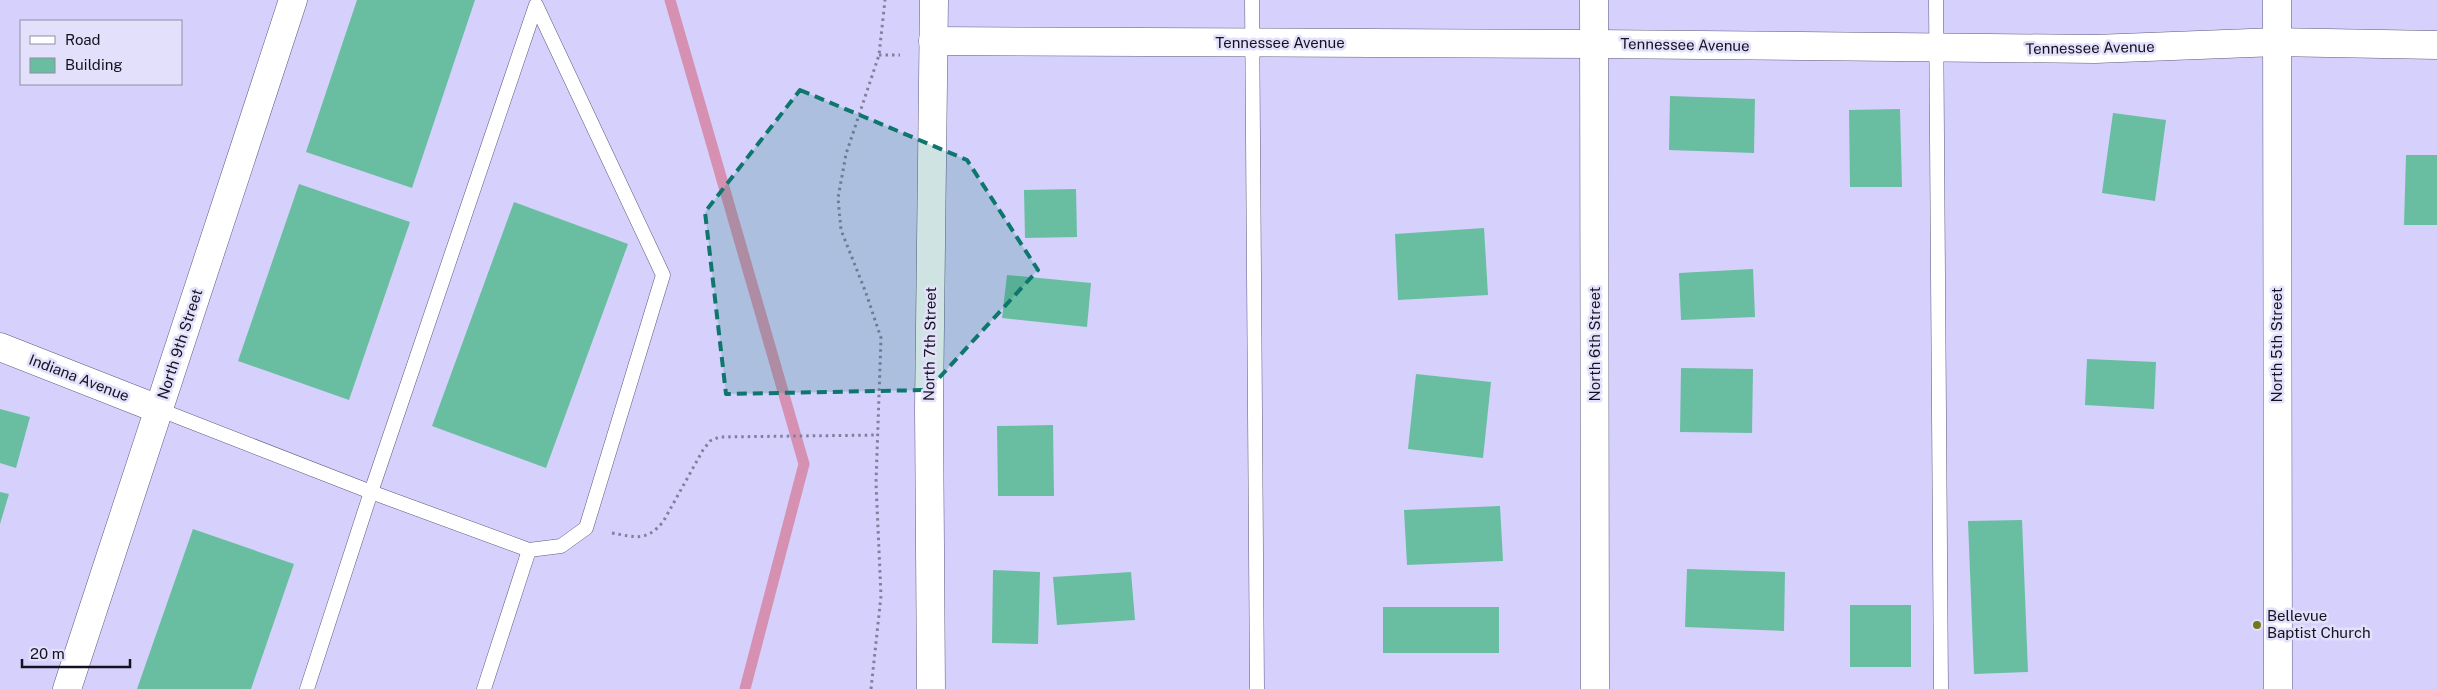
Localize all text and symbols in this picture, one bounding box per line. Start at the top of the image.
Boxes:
legend [20,20,182,85]
text: Road [65,31,101,48]
street label: Tennessee Avenue [1215,34,1345,51]
street label: Tennessee Avenue [1620,35,1750,54]
street label: Tennessee Avenue [2025,38,2155,57]
text: Building [65,56,123,73]
street label: North 9th Street [154,286,205,401]
street label: North 7th Street [920,286,939,401]
street label: North 6th Street [1586,286,1603,401]
street label: North 5th Street [2268,287,2285,403]
street label: Indiana Avenue [27,351,132,404]
place label: Bellevue Baptist Church [2267,607,2371,641]
marker: Bellevue Baptist Church [2251,619,2263,631]
scale bar [22,636,130,668]
text: 20 m [30,645,65,662]

